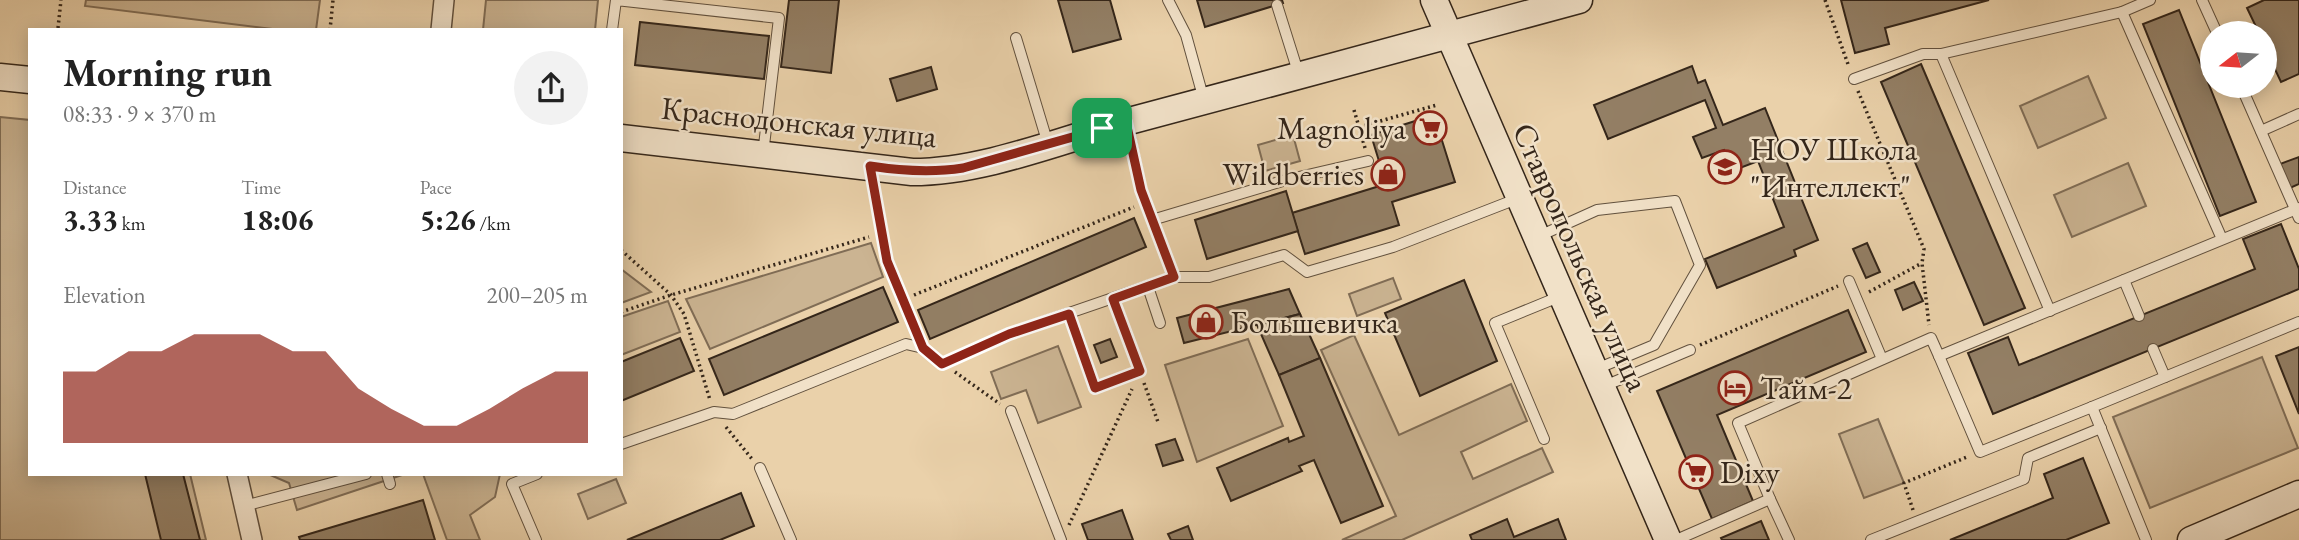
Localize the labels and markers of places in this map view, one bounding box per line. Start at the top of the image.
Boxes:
pin [1072,98,1132,158]
place label: Magnoliya [1277,107,1406,149]
supermarket icon: Magnoliya [1411,109,1449,147]
place label: НОУ Школа "Интеллект" [1750,128,1917,207]
school or university icon: НОУ Школа "Интеллект" [1706,148,1744,186]
place label: Wildberries [1223,153,1364,195]
shop icon: Wildberries [1369,155,1407,193]
place label: Большевичка [1230,301,1399,343]
shop icon: Большевичка [1187,303,1225,341]
place label: Тайм-2 [1760,367,1853,409]
hotel icon: Тайм-2 [1716,369,1754,407]
place label: Dixy [1720,451,1781,493]
supermarket icon: Dixy [1677,453,1715,491]

